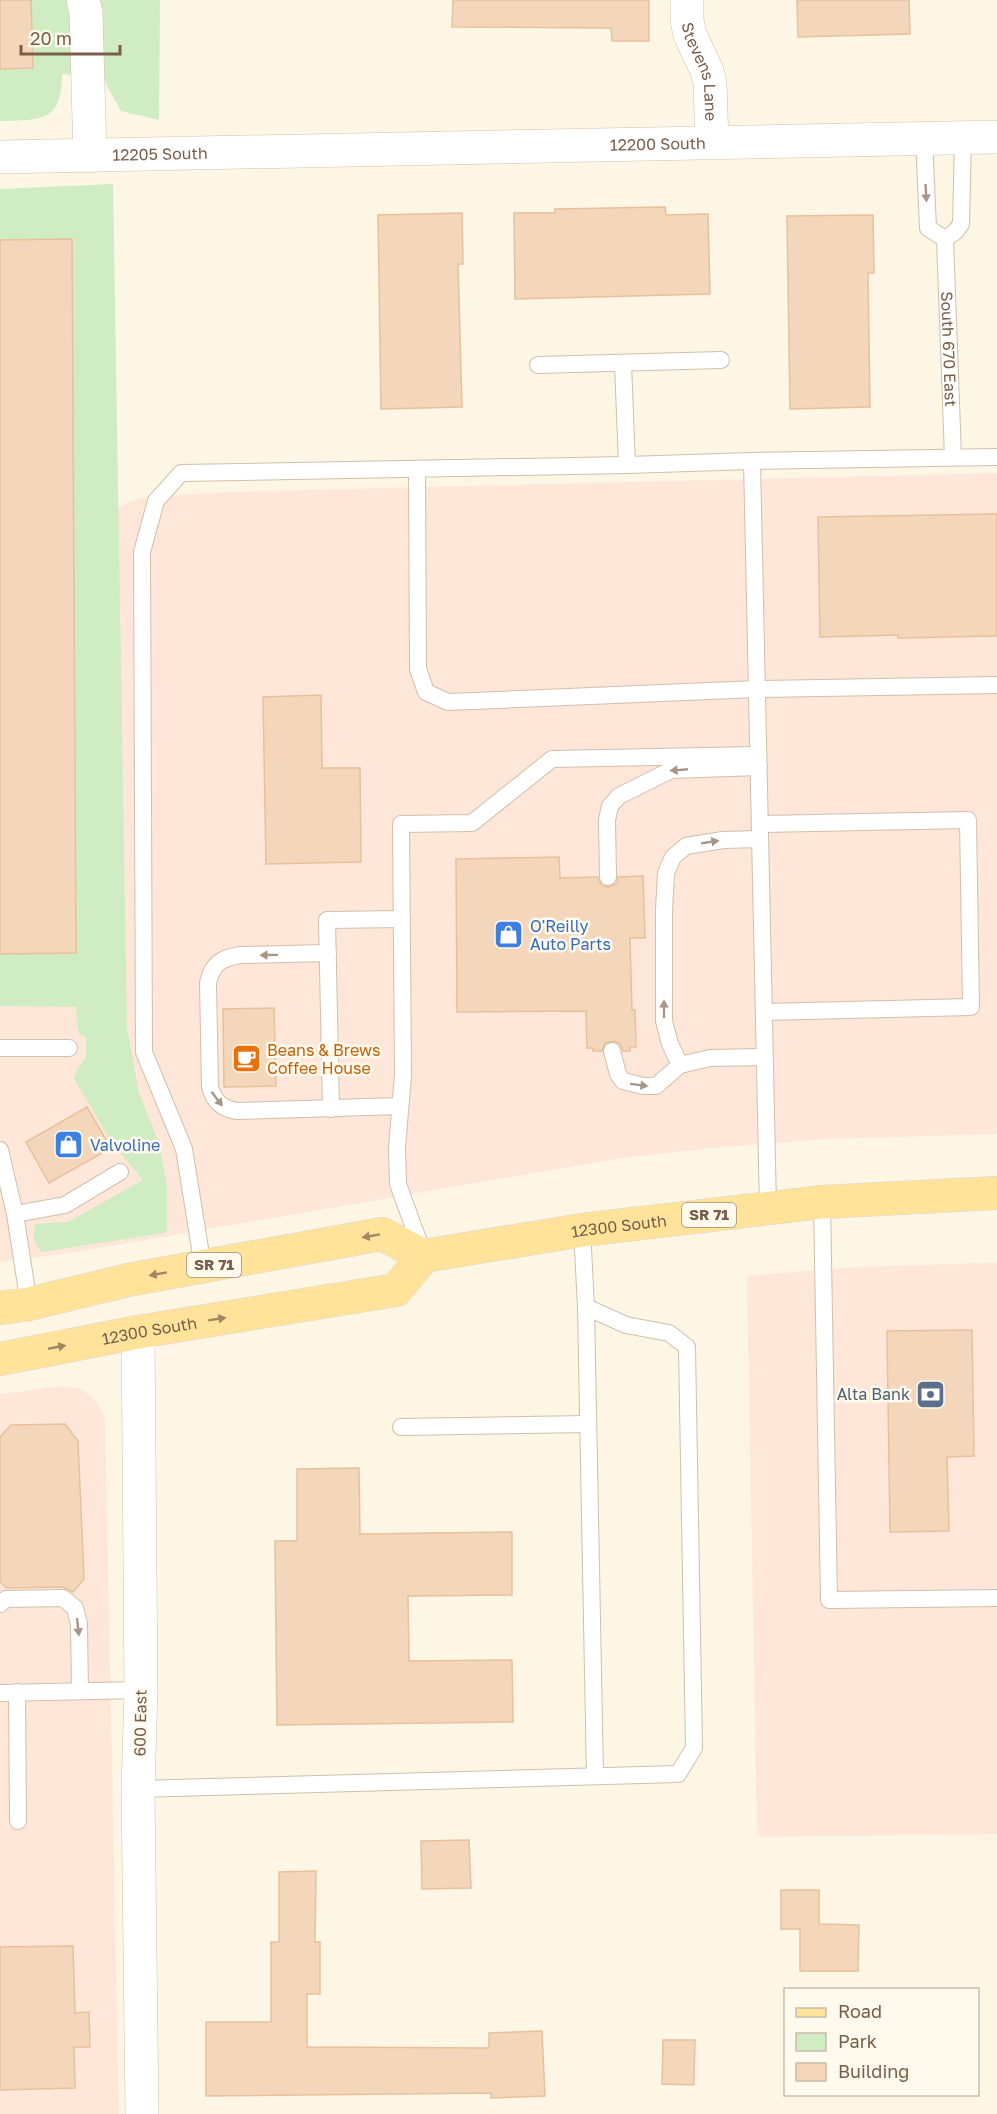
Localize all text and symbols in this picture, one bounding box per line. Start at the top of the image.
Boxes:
scale bar [21,18,120,56]
street label: Stevens Lane [678,20,721,121]
text: 20 m [30,27,72,49]
street label: 12200 South [610,133,706,155]
street label: 12205 South [112,143,208,165]
one-way arrow [922,183,931,202]
street label: South 670 East [937,291,961,407]
one-way arrow [670,765,689,775]
one-way arrow [700,838,719,847]
place label: O'Reilly Auto Parts [530,916,611,954]
shop icon: O'Reilly Auto Parts [493,919,525,951]
one-way arrow [260,950,279,959]
one-way arrow [659,1000,669,1019]
place label: Beans & Brews Coffee House [267,1040,380,1078]
cafe icon: Beans & Brews Coffee House [230,1043,262,1075]
one-way arrow [629,1080,648,1089]
one-way arrow [211,1091,223,1107]
shop icon: Valvoline [53,1129,85,1161]
place label: Valvoline [90,1135,160,1155]
road number: SR 71 [682,1203,736,1227]
street label: 12300 South [570,1210,668,1242]
one-way arrow [361,1232,380,1241]
road number: SR 71 [187,1253,241,1277]
one-way arrow [149,1270,168,1279]
street label: 12300 South [100,1313,198,1349]
one-way arrow [207,1314,226,1323]
one-way arrow [48,1342,67,1351]
bank icon: Alta Bank [915,1378,947,1410]
place label: Alta Bank [837,1384,910,1404]
one-way arrow [73,1618,83,1637]
street label: 600 East [129,1689,151,1757]
legend [784,1988,979,2096]
text: Road [838,2000,882,2022]
text: Park [838,2030,877,2052]
text: Building [838,2060,909,2082]

